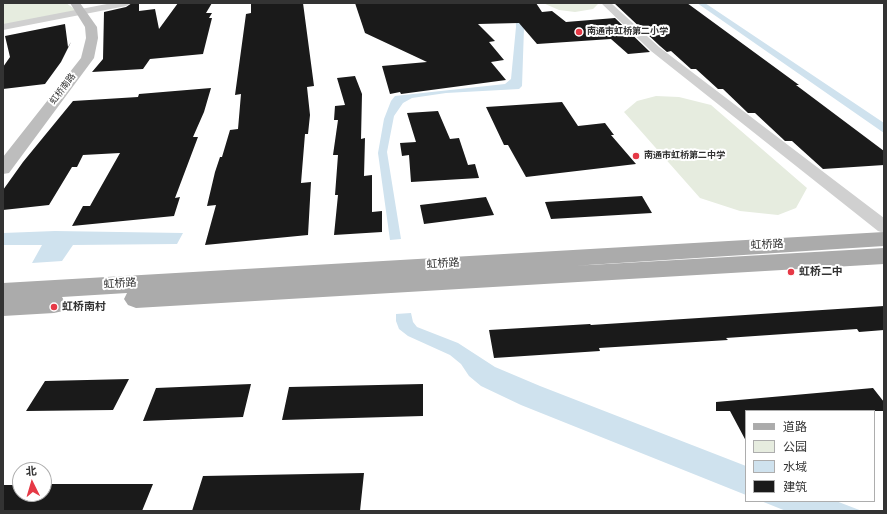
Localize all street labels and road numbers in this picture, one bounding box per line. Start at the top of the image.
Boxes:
street label: 虹桥南路 [48,71,78,107]
street label: 虹桥路 [750,238,784,252]
street label: 虹桥路 [426,256,460,272]
street label: 虹桥路 [103,276,137,292]

